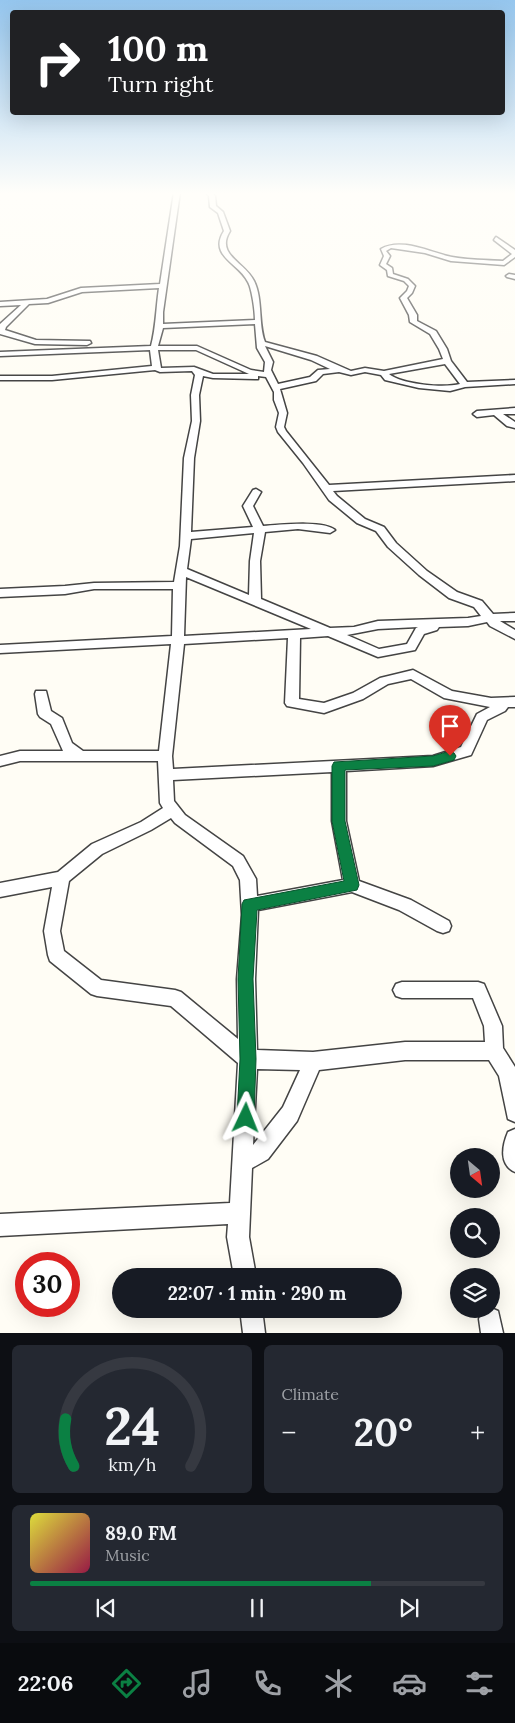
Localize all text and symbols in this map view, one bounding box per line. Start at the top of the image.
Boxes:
text: 100 m [108,26,208,71]
icon: right [25,30,90,95]
text: Turn right [108,70,213,98]
pin [429,705,471,756]
icon: arrive [436,712,464,740]
position arrow [219,1091,271,1143]
north arrow [450,1148,500,1198]
map controls [450,1148,500,1318]
button: search [450,1208,500,1258]
speed limit sign: 30 [15,1252,80,1317]
button: layers [450,1268,500,1318]
text: 22:07 · 1 min · 290 m [168,1281,346,1305]
text: Climate [282,1384,339,1404]
text: 24 [104,1393,160,1459]
text: 20° [354,1408,413,1456]
text: − [282,1415,296,1451]
text: + [470,1415,485,1451]
text: km/h [108,1453,156,1476]
text: 89.0 FM [105,1521,177,1545]
text: Music [105,1545,150,1565]
icon: previous [92,1594,120,1622]
icon: pause [243,1594,271,1622]
icon: next [395,1594,423,1622]
icon: directions [109,1666,144,1701]
icon: music [180,1666,215,1701]
icon: phone [250,1666,285,1701]
icon: climate [321,1666,356,1701]
icon: car [392,1666,427,1701]
icon: filters [462,1666,497,1701]
text: 22:06 [18,1669,73,1697]

